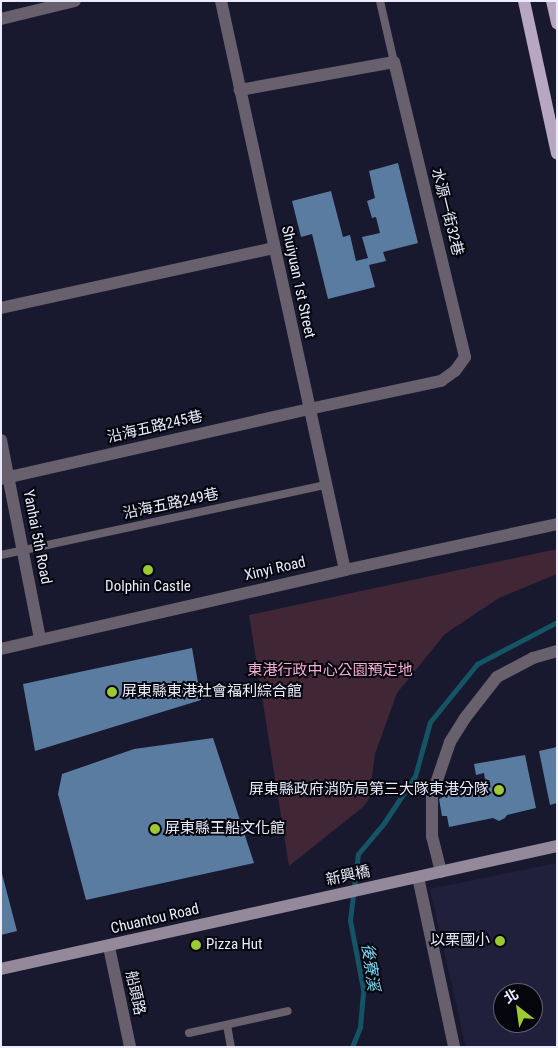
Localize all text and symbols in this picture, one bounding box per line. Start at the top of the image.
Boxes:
street label: 水源一街32巷 [427,166,467,258]
street label: Shuiyuan 1st Street [277,224,319,340]
street label: 沿海五路245巷 [106,407,204,447]
street label: 沿海五路249巷 [122,485,220,523]
street label: Yanhai 5th Road [19,488,55,586]
street label: Xinyi Road [243,553,307,585]
marker: Dolphin Castle [142,564,154,576]
place label: Dolphin Castle [105,578,191,596]
park label: 東港行政中心公園預定地 [248,662,412,680]
place label: 屏東縣東港社會福利綜合館 [122,683,302,701]
marker: 屏東縣東港社會福利綜合館 [106,686,118,698]
place label: 屏東縣政府消防局第三大隊東港分隊 [249,781,489,799]
marker: 屏東縣政府消防局第三大隊東港分隊 [493,784,505,796]
place label: 屏東縣王船文化館 [165,820,285,838]
marker: 屏東縣王船文化館 [149,823,161,835]
street label: 新興橋 [324,863,372,889]
street label: Chuantou Road [109,900,201,938]
place label: 以栗國小 [430,932,490,950]
marker: 以栗國小 [494,935,506,947]
place label: Pizza Hut [206,936,263,954]
marker: Pizza Hut [190,939,202,951]
water label: 後寮溪 [357,942,383,992]
street label: 船頭路 [122,969,148,1017]
north arrow [493,983,543,1033]
text: 北 [501,985,521,1006]

